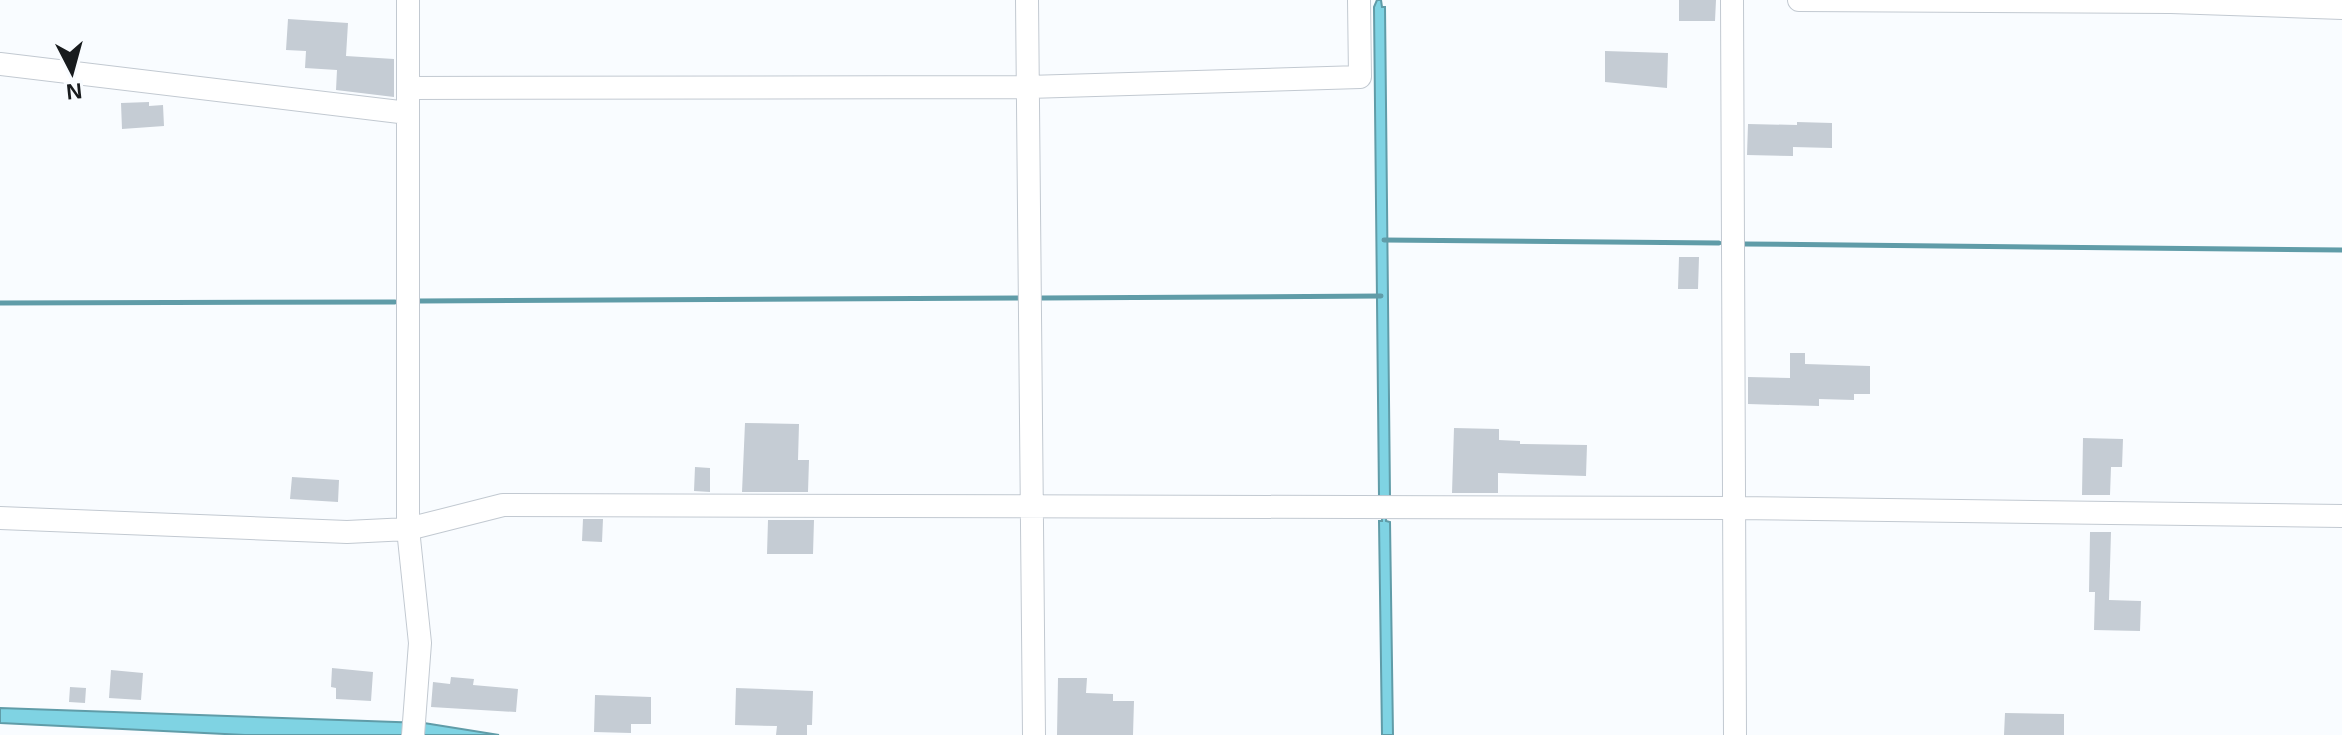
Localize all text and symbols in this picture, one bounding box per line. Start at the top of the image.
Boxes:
north arrow [32,32,112,112]
text: N [65,78,83,105]

